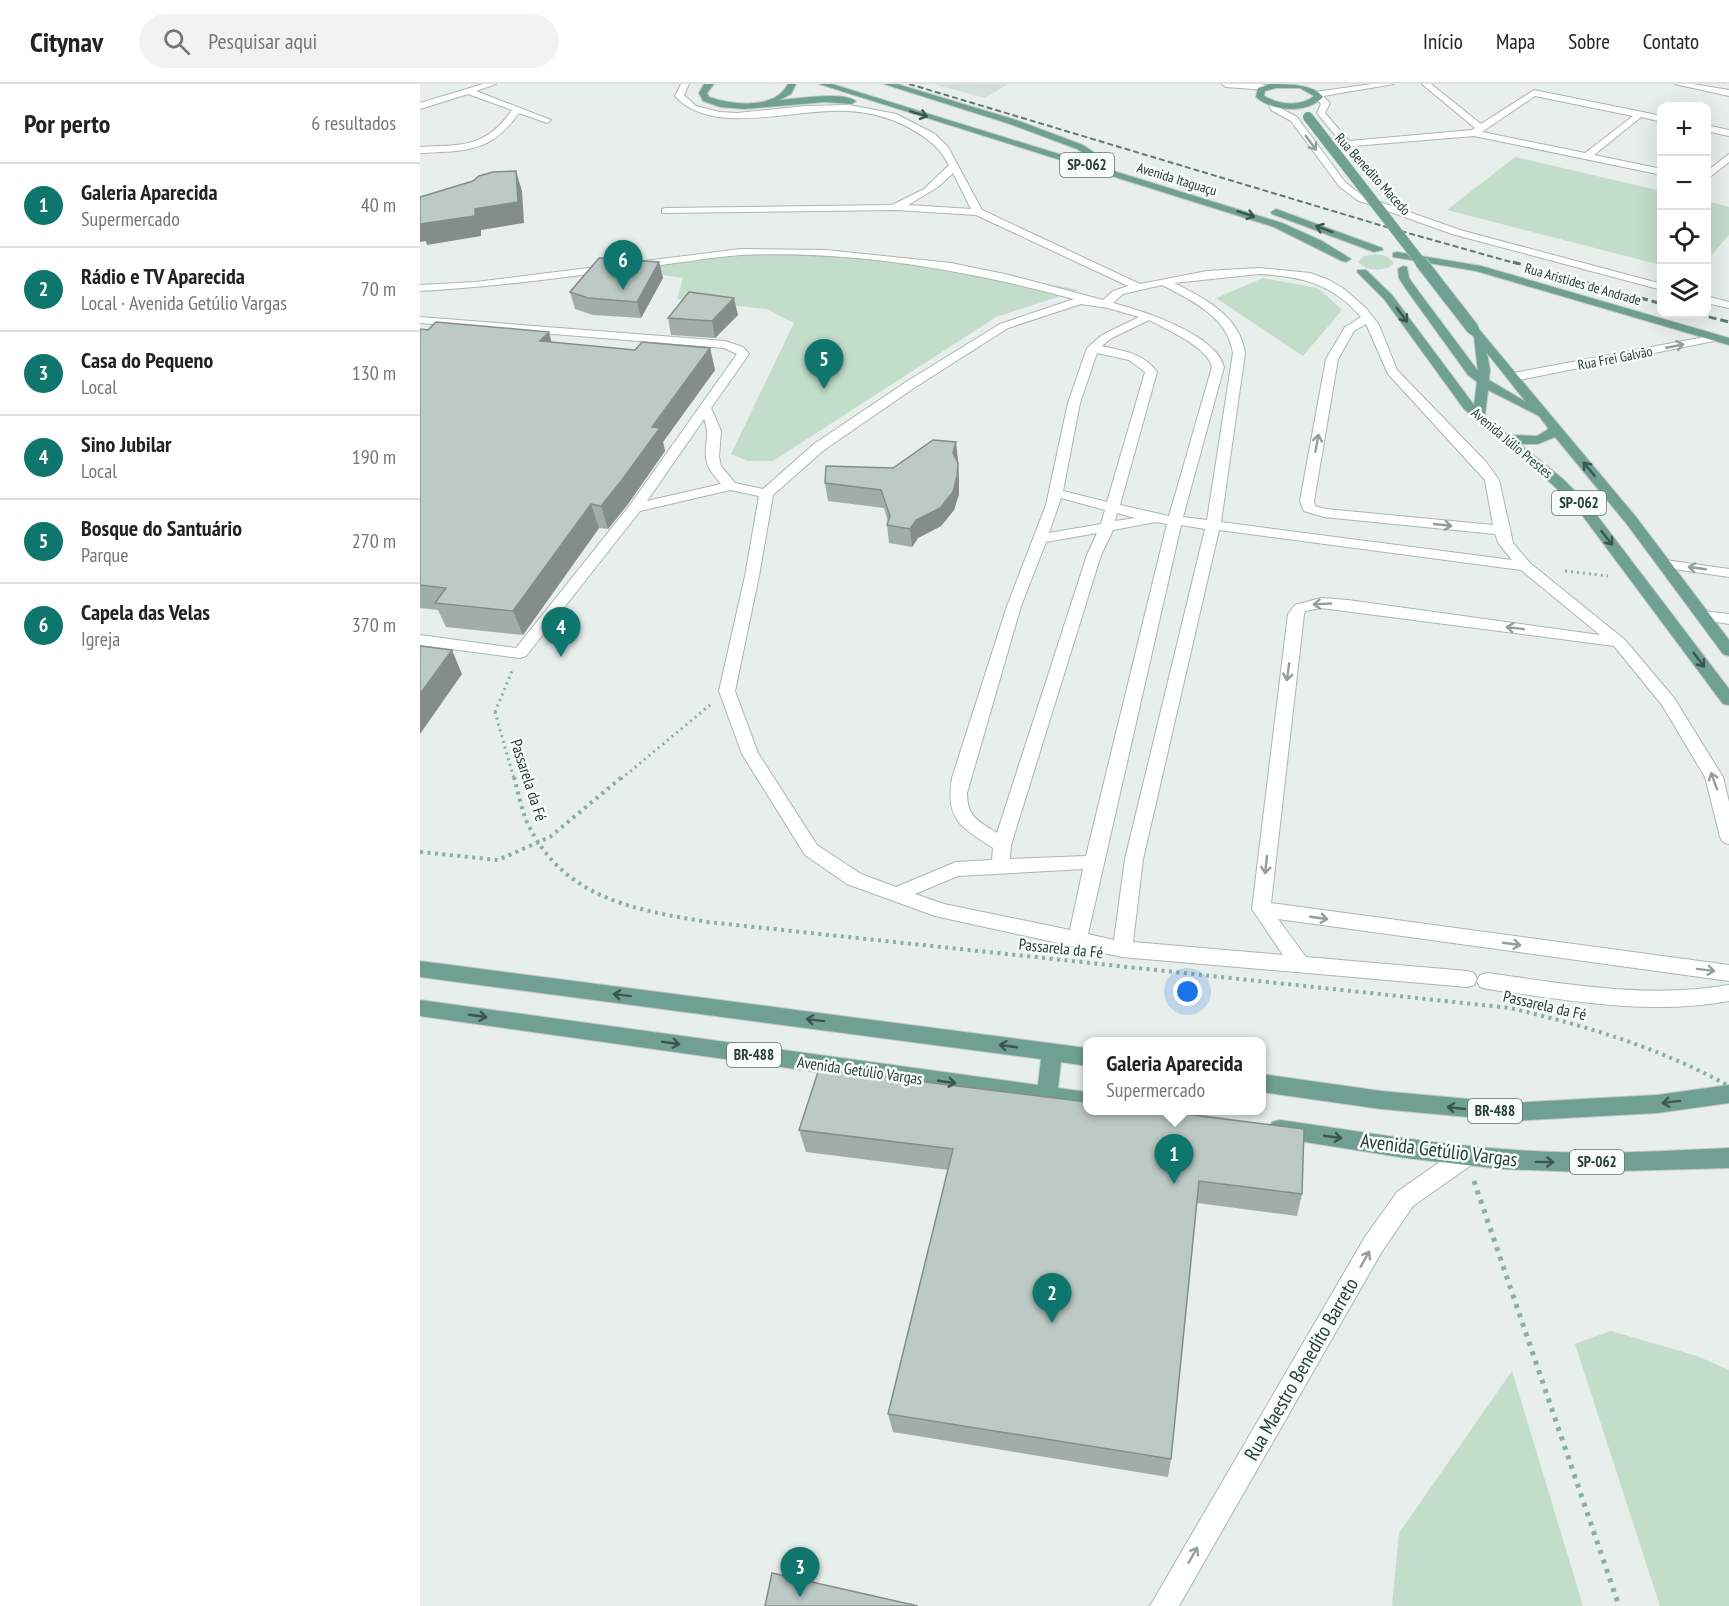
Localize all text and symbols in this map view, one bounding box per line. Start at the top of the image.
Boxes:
search box [139,14,559,68]
text: Citynav [30,23,103,60]
icon: search [160,25,193,58]
text: Pesquisar aqui [208,27,317,55]
text: Início [1423,28,1463,55]
text: Mapa [1496,28,1535,55]
text: Sobre [1568,28,1610,55]
text: Contato [1643,28,1699,55]
map controls [1657,102,1711,318]
button: + [1657,102,1711,156]
text: Por perto [24,107,110,140]
one-way arrow [909,109,928,120]
text: 6 resultados [311,110,396,136]
street label: Rua Benedito Macedo [1331,129,1415,219]
one-way arrow [1305,135,1318,151]
road number: SP-062 [1060,153,1114,177]
button: − [1657,156,1711,210]
street label: Avenida Itaguaçu [1135,158,1219,200]
text: Galeria Aparecida [81,178,217,206]
text: 1 [39,192,48,218]
text: 40 m [361,192,396,218]
text: Supermercado [81,206,180,232]
one-way arrow [1236,210,1255,221]
button: locate [1657,210,1711,264]
one-way arrow [1315,223,1333,234]
pin: 6 [604,240,642,290]
street label: Rua Aristides de Andrade [1523,259,1643,309]
text: Rádio e TV Aparecida [81,262,245,290]
button: layers [1657,264,1711,318]
text: 2 [39,276,48,302]
text: 70 m [361,276,396,302]
text: Local · Avenida Getúlio Vargas [81,290,287,316]
one-way arrow [1395,307,1408,323]
pin: 5 [804,340,844,389]
one-way arrow [1664,340,1684,351]
street label: Rua Frei Galvão [1576,342,1654,374]
text: Casa do Pequeno [81,346,213,374]
text: 3 [39,360,48,386]
text: 130 m [352,360,396,386]
text: Local [81,374,117,400]
street label: Avenida Júlio Prestes [1468,404,1556,482]
text: Sino Jubilar [81,430,172,458]
one-way arrow [1312,434,1323,454]
text: 4 [39,444,48,470]
text: 190 m [352,444,396,470]
text: Local [81,458,117,484]
one-way arrow [1583,461,1596,477]
road number: SP-062 [1552,491,1606,515]
text: Bosque do Santuário [81,514,242,542]
one-way arrow [1433,520,1453,531]
text: 5 [39,528,48,554]
text: 270 m [352,528,396,554]
one-way arrow [1601,530,1614,546]
text: Parque [81,542,129,568]
one-way arrow [1688,563,1707,574]
text: Capela das Velas [81,598,210,626]
one-way arrow [1313,599,1332,610]
pin: 4 [542,608,580,657]
text: 6 [39,612,48,638]
text: 370 m [352,612,396,638]
one-way arrow [1506,622,1526,633]
text: Igreja [81,626,120,652]
one-way arrow [1693,652,1705,668]
one-way arrow [1283,661,1294,681]
street label: Passarela da Fé [506,737,552,823]
one-way arrow [1708,772,1719,791]
one-way arrow [1260,855,1271,875]
one-way arrow [1309,912,1328,923]
street label: Passarela da Fé [1018,934,1104,962]
one-way arrow [1502,939,1522,950]
one-way arrow [1695,965,1715,976]
your location [1173,977,1202,1006]
street label: Passarela da Fé [1501,986,1589,1024]
one-way arrow [612,989,632,1000]
one-way arrow [468,1011,487,1022]
one-way arrow [806,1014,825,1025]
popup [1083,1037,1266,1115]
one-way arrow [661,1038,680,1049]
one-way arrow [999,1040,1019,1051]
road number: BR-488 [727,1043,781,1067]
text: Galeria Aparecida [1106,1049,1243,1077]
street label: Avenida Getúlio Vargas [796,1051,924,1089]
one-way arrow [937,1076,957,1087]
text: Supermercado [1106,1077,1205,1103]
one-way arrow [1662,1097,1681,1108]
road number: BR-488 [1468,1099,1522,1123]
one-way arrow [1446,1102,1466,1113]
street label: Avenida Getúlio Vargas [1359,1127,1519,1173]
one-way arrow [1323,1131,1343,1142]
pin: 1 [1154,1134,1194,1184]
road number: SP-062 [1570,1150,1624,1174]
one-way arrow [1535,1156,1555,1167]
one-way arrow [1359,1251,1371,1268]
street label: Rua Maestro Benedito Barreto [1238,1273,1364,1465]
pin: 2 [1032,1274,1072,1323]
one-way arrow [1188,1547,1200,1564]
pin: 3 [780,1548,820,1597]

